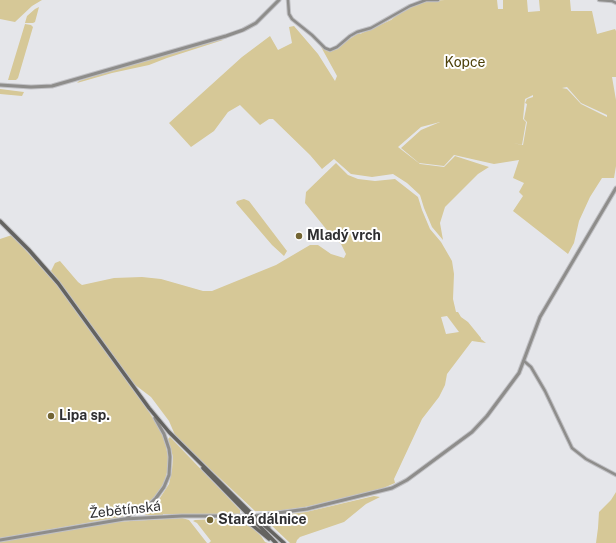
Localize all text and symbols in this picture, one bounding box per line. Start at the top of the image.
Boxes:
park label: Kopce [445,55,485,71]
place label: Mladý vrch [307,228,381,244]
marker: Mladý vrch [294,231,304,241]
place label: Lipa sp. [59,408,110,424]
marker: Lipa sp. [46,411,56,421]
street label: Žebětínská [88,498,162,522]
place label: Stará dálnice [218,512,307,528]
marker: Stará dálnice [205,515,215,525]

